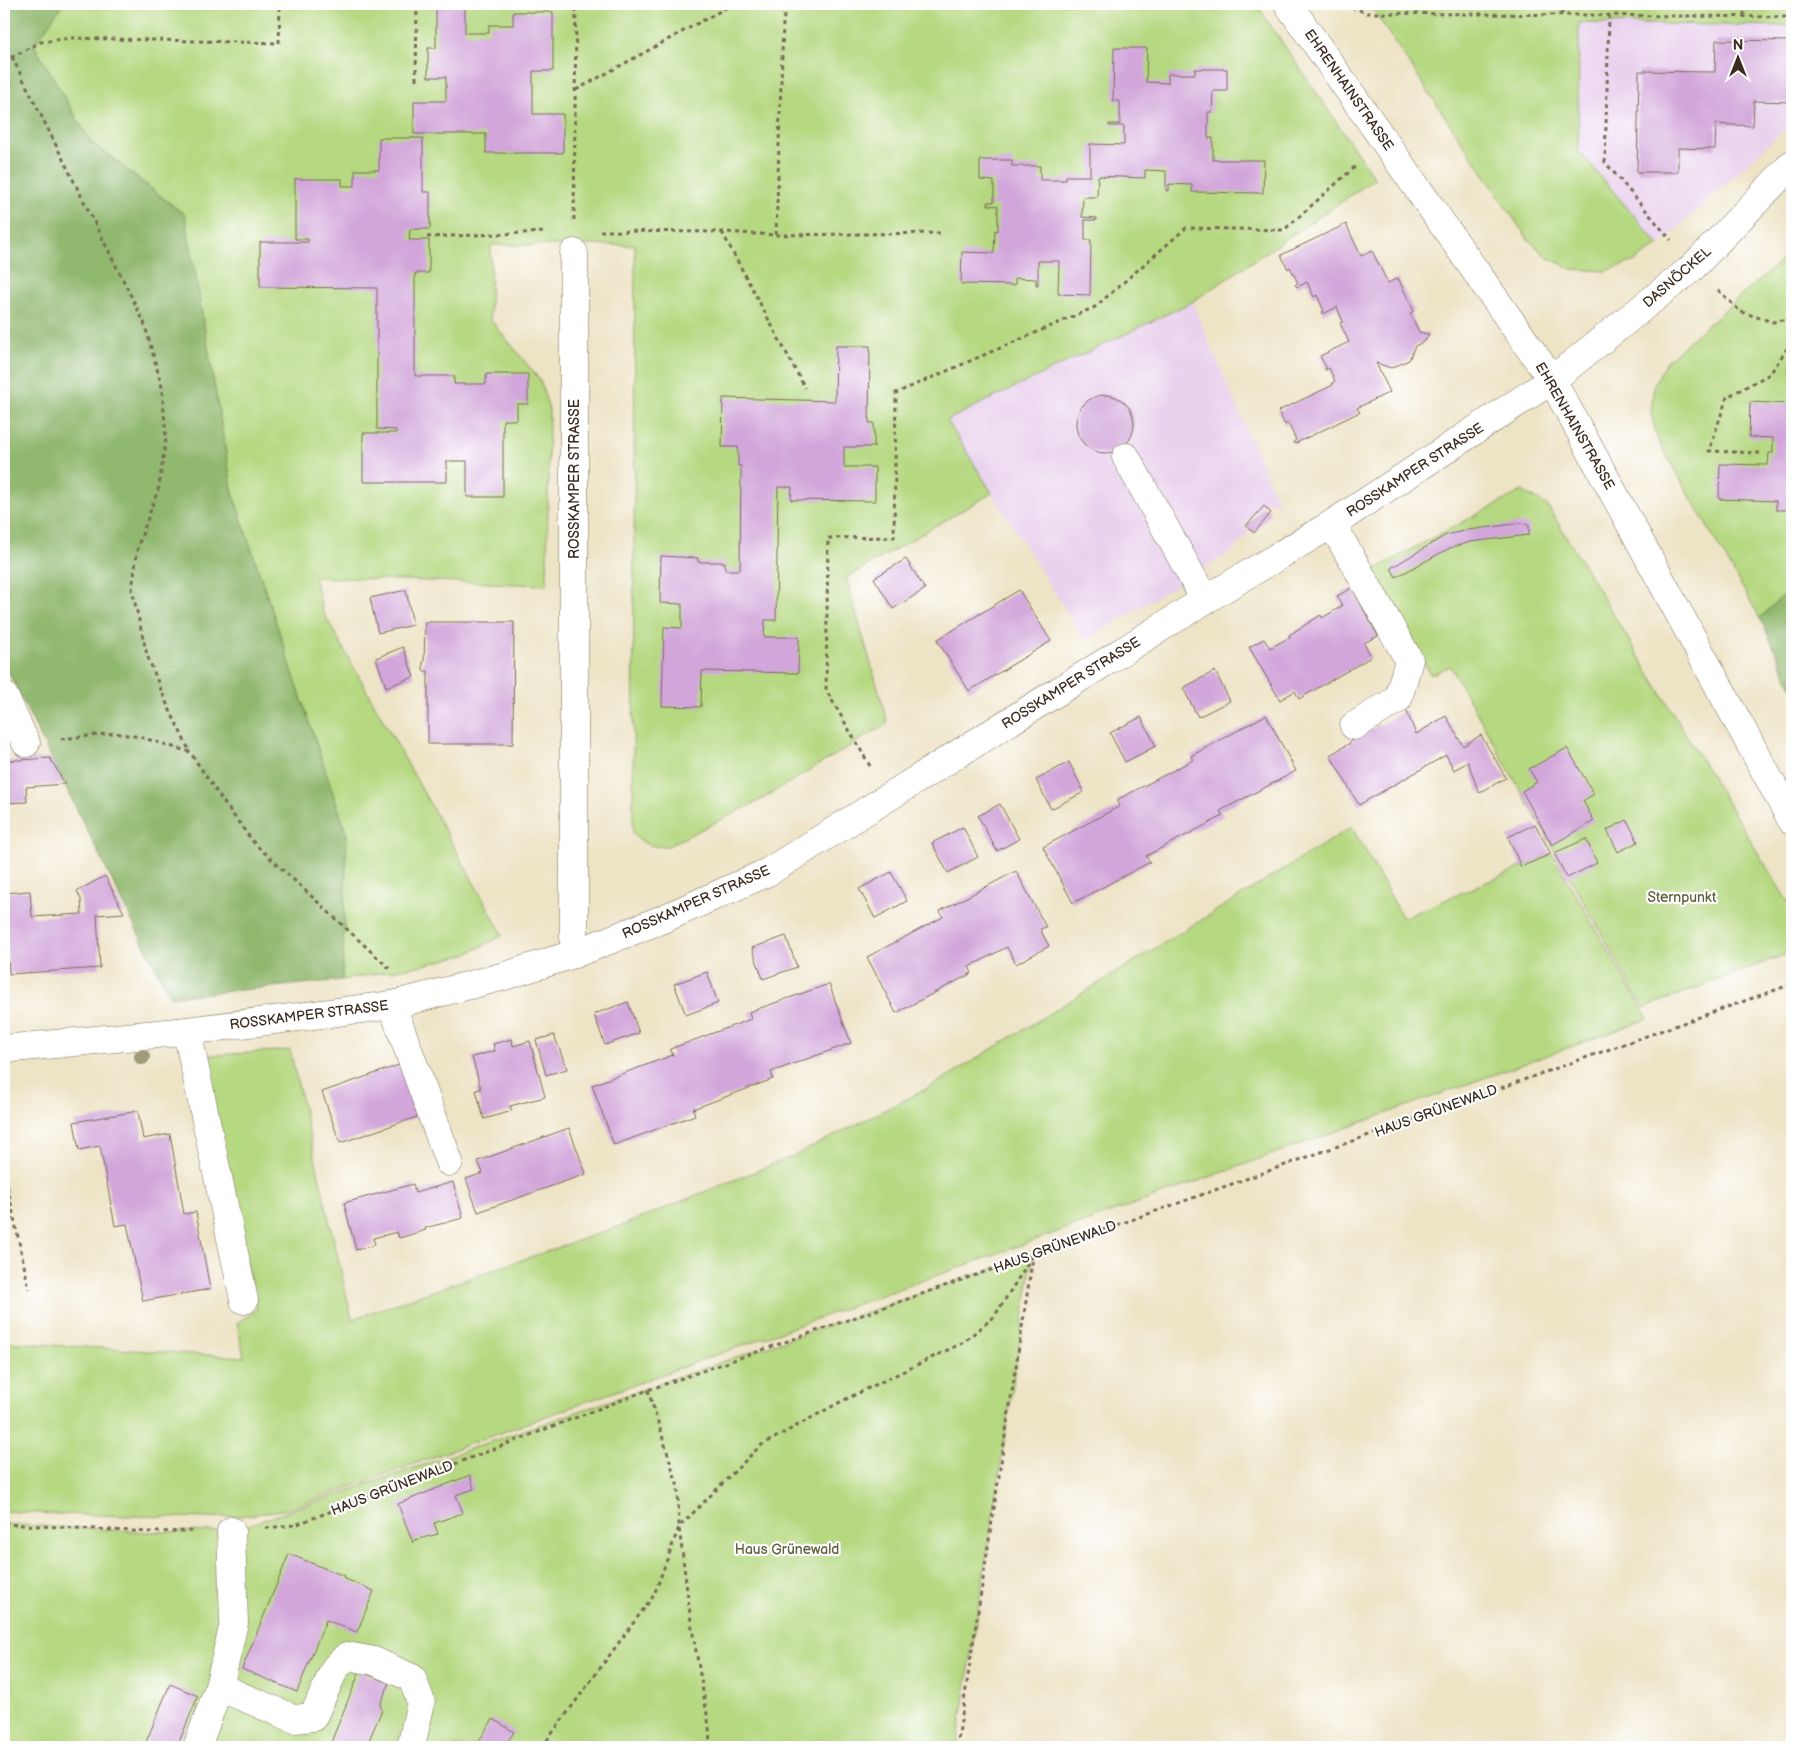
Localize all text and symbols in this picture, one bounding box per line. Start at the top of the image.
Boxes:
street label: EHRENHAINSTRASSE [1301,26,1397,154]
north arrow [1714,32,1764,82]
text: N [1733,37,1743,54]
street label: DASNÖCKEL [1639,242,1715,311]
street label: EHRENHAINSTRASSE [1532,359,1618,493]
street label: ROSSKAMPER STRASSE [566,399,583,559]
street label: ROSSKAMPER STRASSE [1343,419,1487,521]
street label: ROSSKAMPER STRASSE [999,633,1143,733]
street label: ROSSKAMPER STRASSE [619,862,773,942]
park label: Sternpunkt [1648,889,1717,906]
street label: ROSSKAMPER STRASSE [229,997,389,1033]
street label: HAUS GRÜNEWALD [1372,1080,1500,1141]
street label: HAUS GRÜNEWALD [991,1216,1119,1277]
street label: HAUS GRÜNEWALD [328,1456,456,1519]
park label: Haus Grünewald [735,1541,839,1558]

